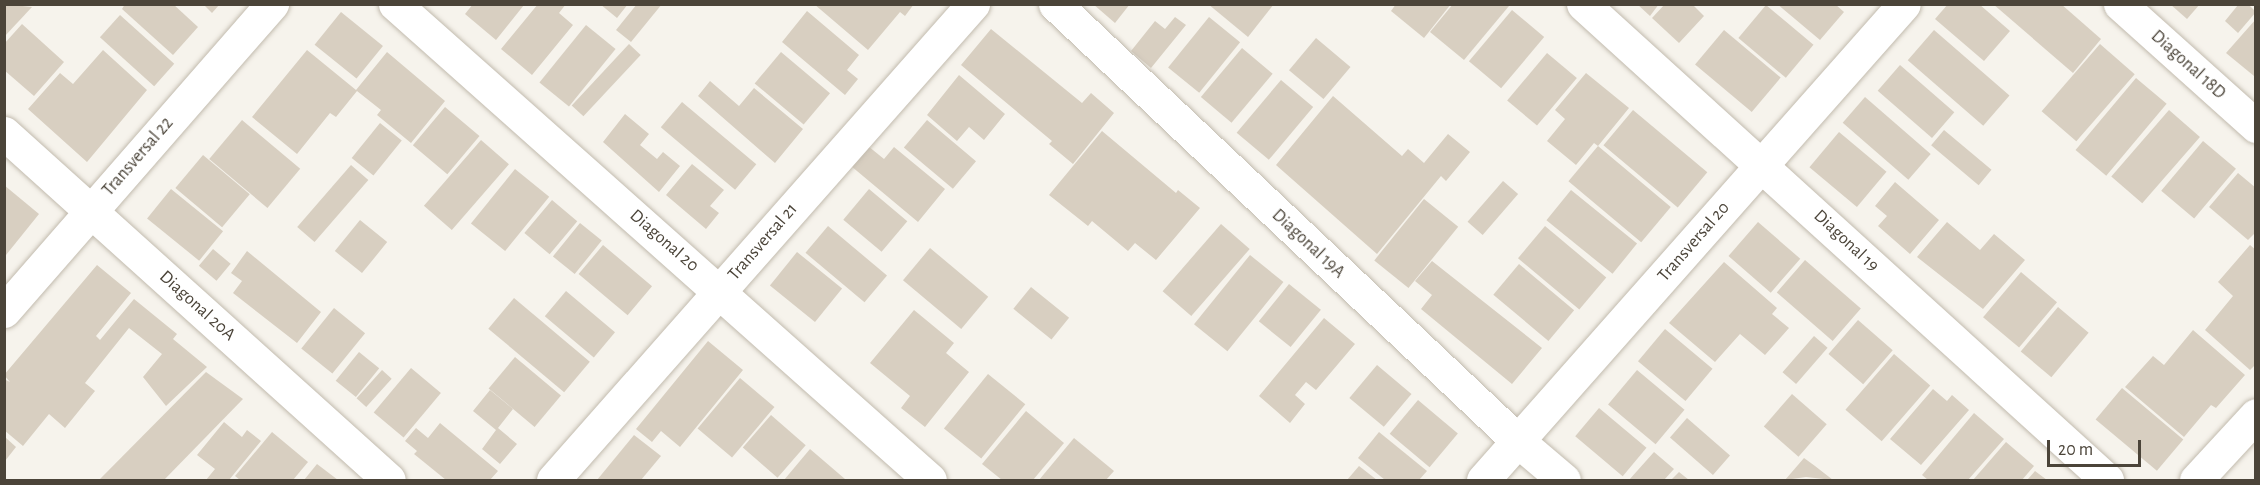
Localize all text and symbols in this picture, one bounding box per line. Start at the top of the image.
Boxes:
street label: Diagonal 18D [2146,26,2230,104]
street label: Transversal 22 [98,113,178,201]
street label: Transversal 20 [1653,198,1735,286]
street label: Transversal 21 [723,199,803,285]
street label: Diagonal 20 [625,205,703,277]
street label: Diagonal 19A [1267,205,1349,283]
street label: Diagonal 19 [1809,205,1883,277]
street label: Diagonal 20A [155,266,239,346]
scale bar [2050,428,2144,466]
text: 20 m [2058,441,2093,459]

